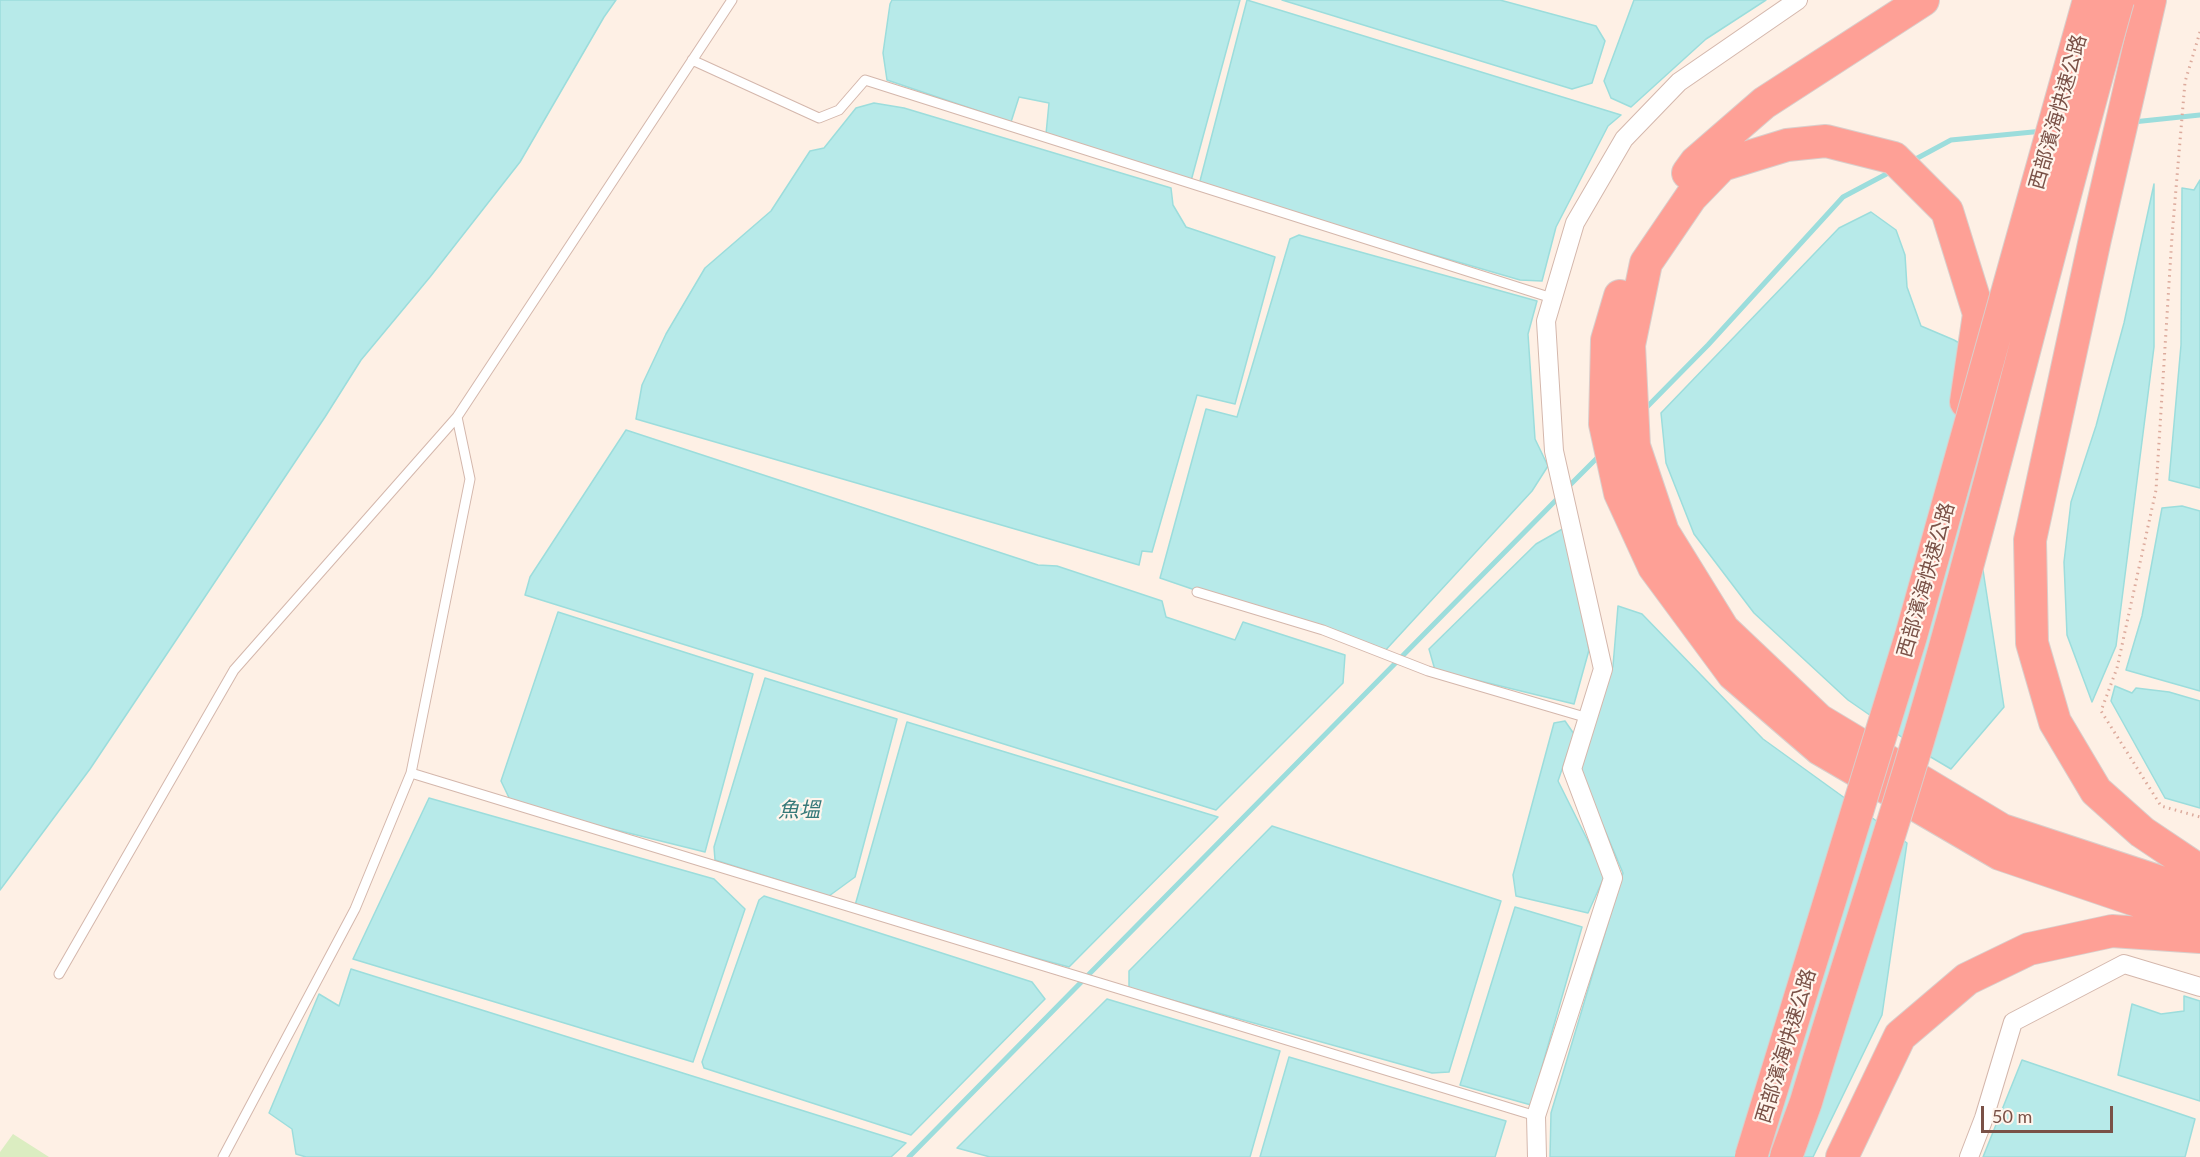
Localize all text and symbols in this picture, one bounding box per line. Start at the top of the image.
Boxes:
street label: 西部濱海快速公路 [2024,32,2092,192]
street label: 西部濱海快速公路 [1892,500,1960,660]
water label: 魚塭 [778,797,820,823]
street label: 西部濱海快速公路 [1751,966,1821,1126]
scale bar [1984,1094,2116,1132]
text: 50 m [1992,1105,2032,1127]

